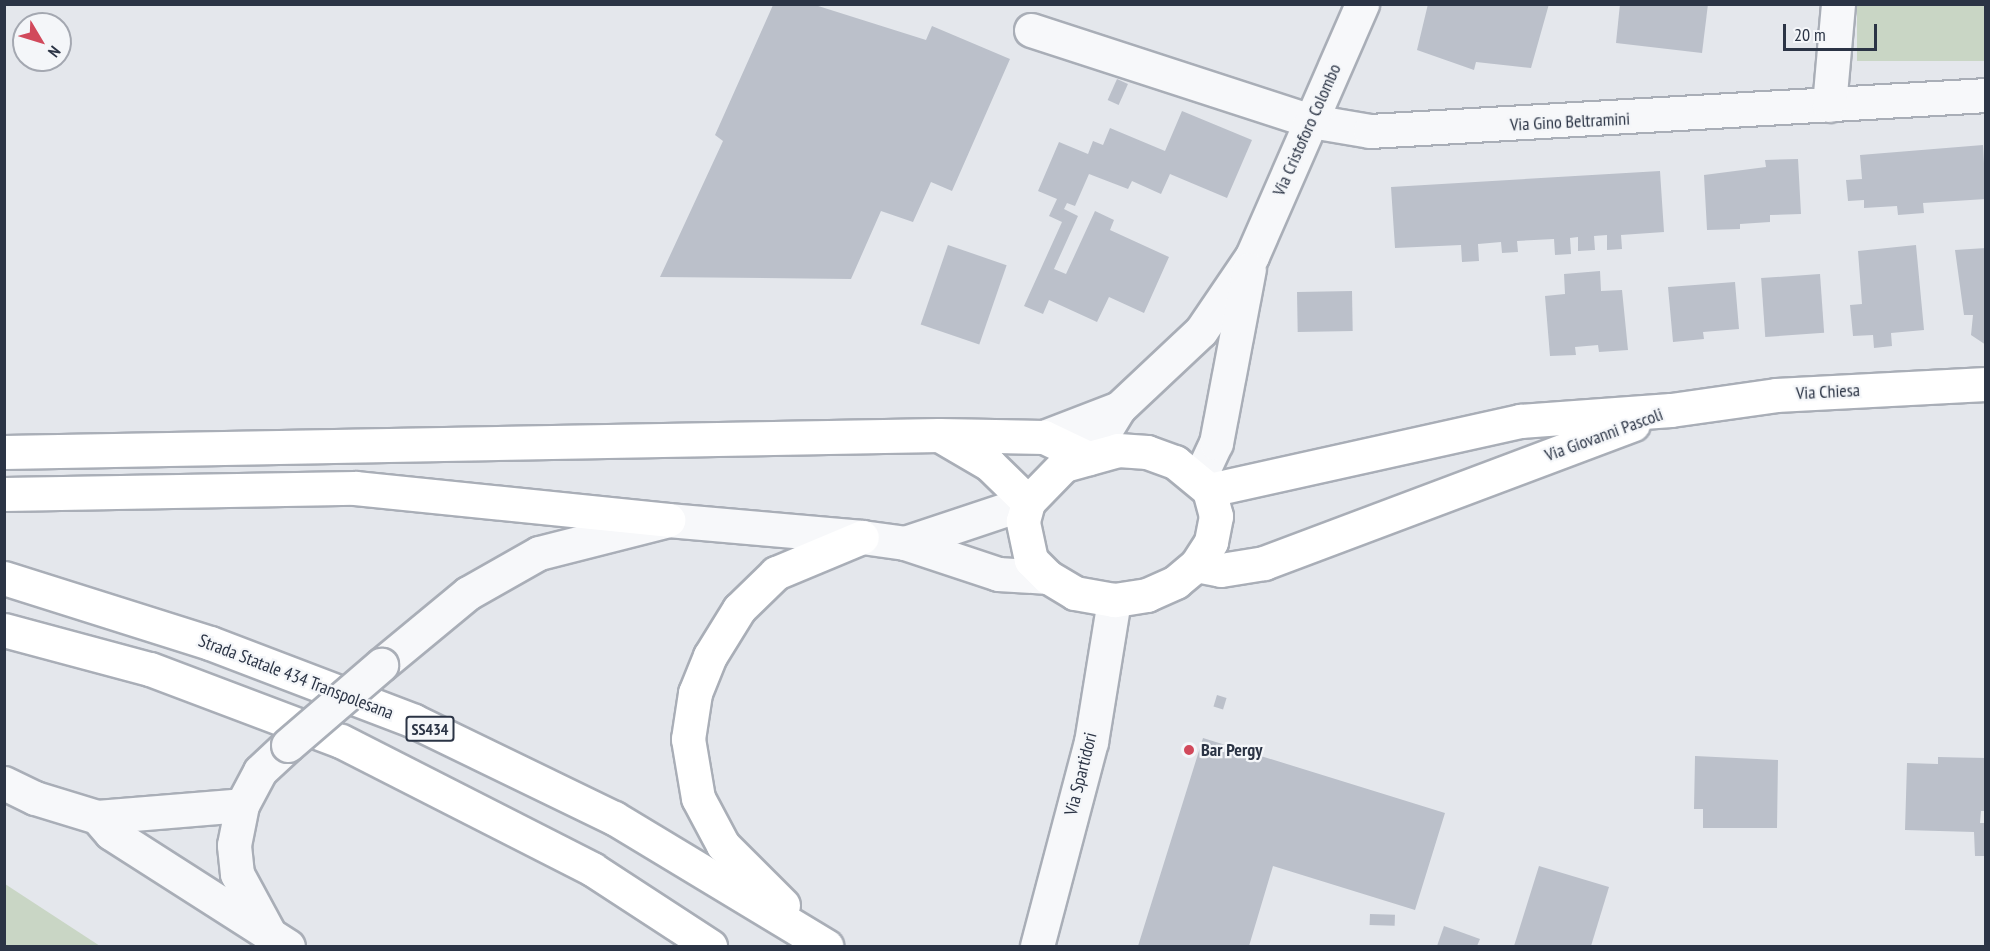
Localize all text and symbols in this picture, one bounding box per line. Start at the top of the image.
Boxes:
north arrow [12,12,72,72]
scale bar [1786,12,1880,50]
text: 20 m [1794,23,1826,46]
text: N [44,42,65,61]
street label: Via Cristoforo Colombo [1268,61,1346,199]
street label: Via Gino Beltramini [1509,108,1631,136]
street label: Via Chiesa [1795,380,1861,404]
street label: Via Giovanni Pascoli [1542,404,1666,466]
street label: Strada Statale 434 Transpolesana [195,630,397,724]
road number: SS434 [404,716,456,742]
street label: Via Spartidori [1060,730,1102,818]
place label: Bar Pergy [1201,739,1262,761]
marker: Bar Pergy [1182,743,1196,757]

